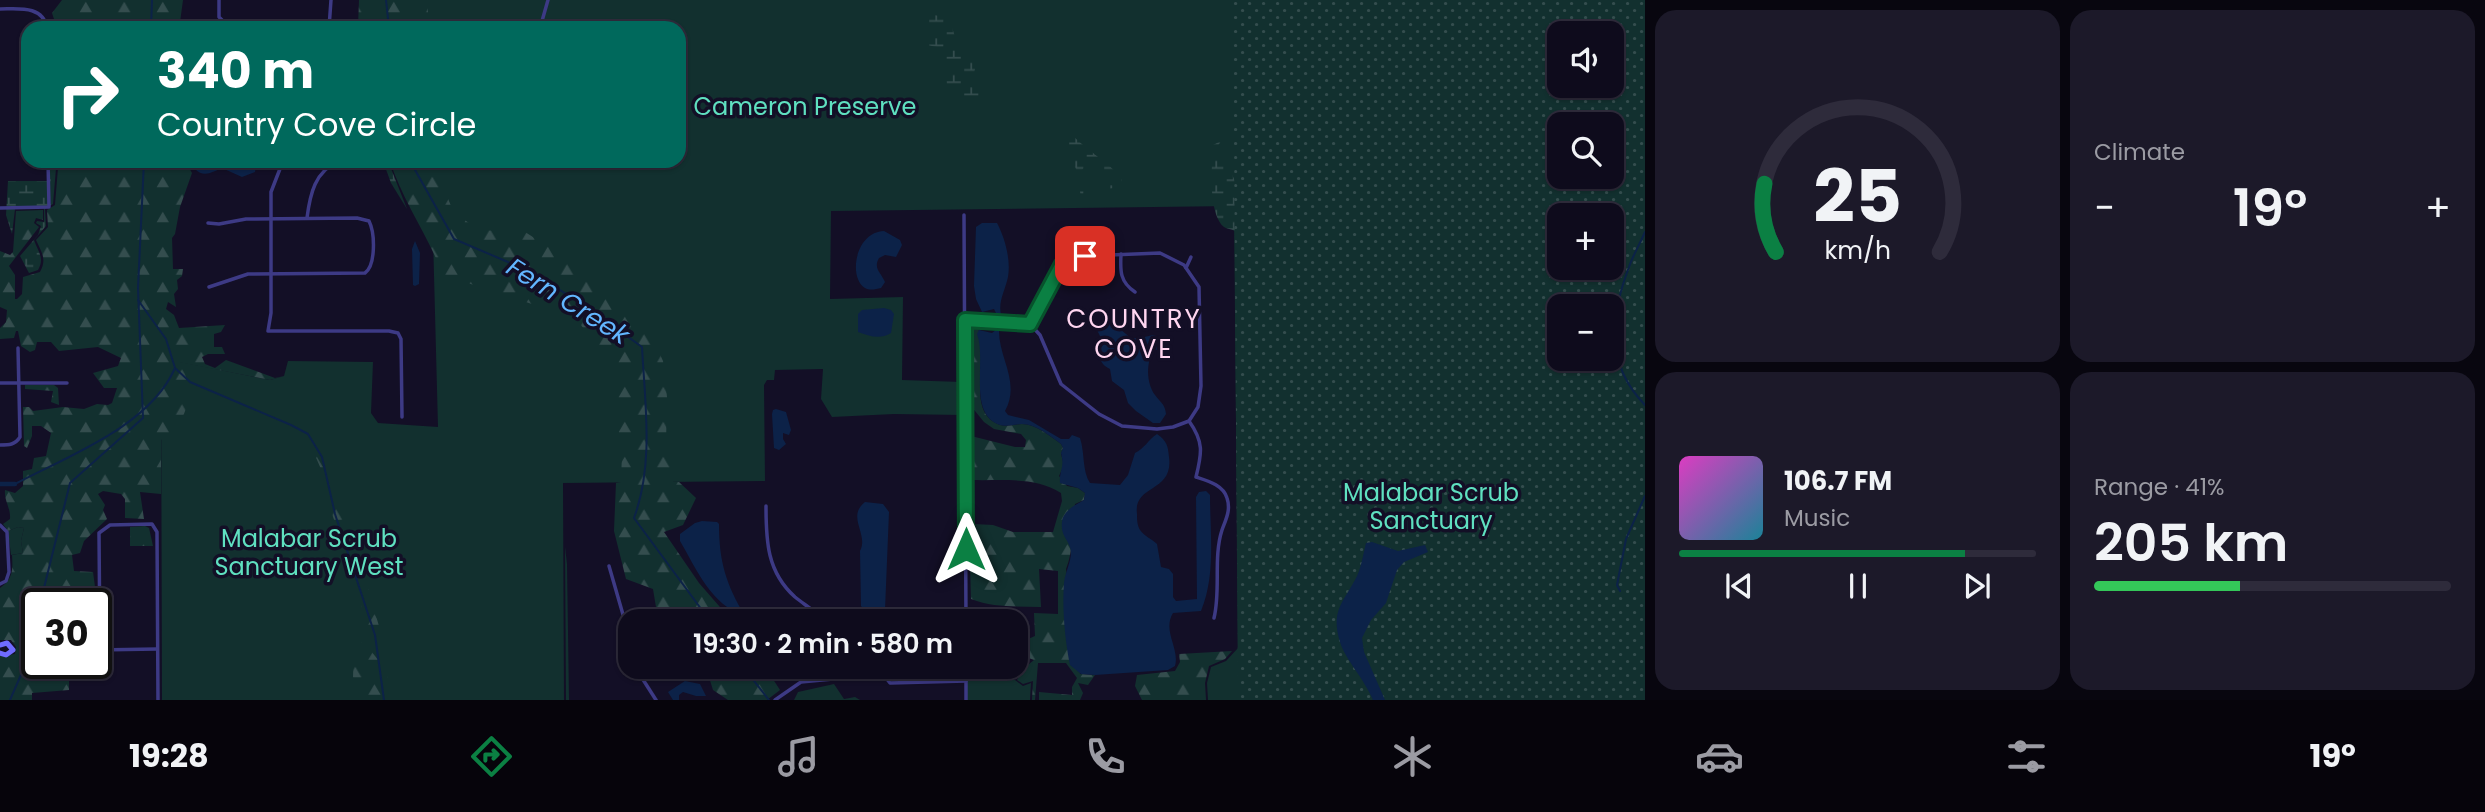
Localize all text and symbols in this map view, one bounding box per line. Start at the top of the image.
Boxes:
map controls [1547,21,1624,371]
button: sound [1547,21,1624,98]
text: 340 m [157,37,314,105]
icon: right [42,49,133,140]
park label: Cameron Preserve [694,90,916,123]
text: Country Cove Circle [157,102,476,147]
button: search [1547,112,1624,189]
text: Climate [2094,136,2185,168]
text: 25 [1813,146,1902,247]
text: 19° [2233,171,2307,244]
text: − [2094,181,2115,234]
text: + [2425,181,2451,234]
button: + [1547,203,1624,280]
pin [1055,226,1115,286]
text: km/h [1824,233,1891,268]
icon: arrive [1066,237,1104,275]
water label: Fern Creek [500,249,638,354]
button: − [1547,294,1624,371]
district label: COUNTRY COVE [1066,301,1202,367]
text: 106.7 FM [1784,463,1892,499]
text: Range · 41% [2094,471,2225,503]
park label: Malabar Scrub Sanctuary [1343,476,1519,537]
text: Music [1784,502,1850,534]
text: 205 km [2094,506,2288,579]
position arrow [929,512,1003,586]
park label: Malabar Scrub Sanctuary West [215,522,404,583]
icon: previous [1720,567,1758,605]
icon: pause [1839,567,1877,605]
icon: next [1958,567,1996,605]
speed limit sign: 30 [21,588,112,679]
text: 19:30 · 2 min · 580 m [693,626,953,662]
icon: directions [467,732,516,781]
icon: music [774,732,823,781]
icon: phone [1081,732,1130,781]
icon: climate [1388,732,1437,781]
icon: car [1695,732,1744,781]
icon: filters [2002,732,2051,781]
text: 19:28 [129,733,209,778]
text: 19° [2309,733,2356,778]

